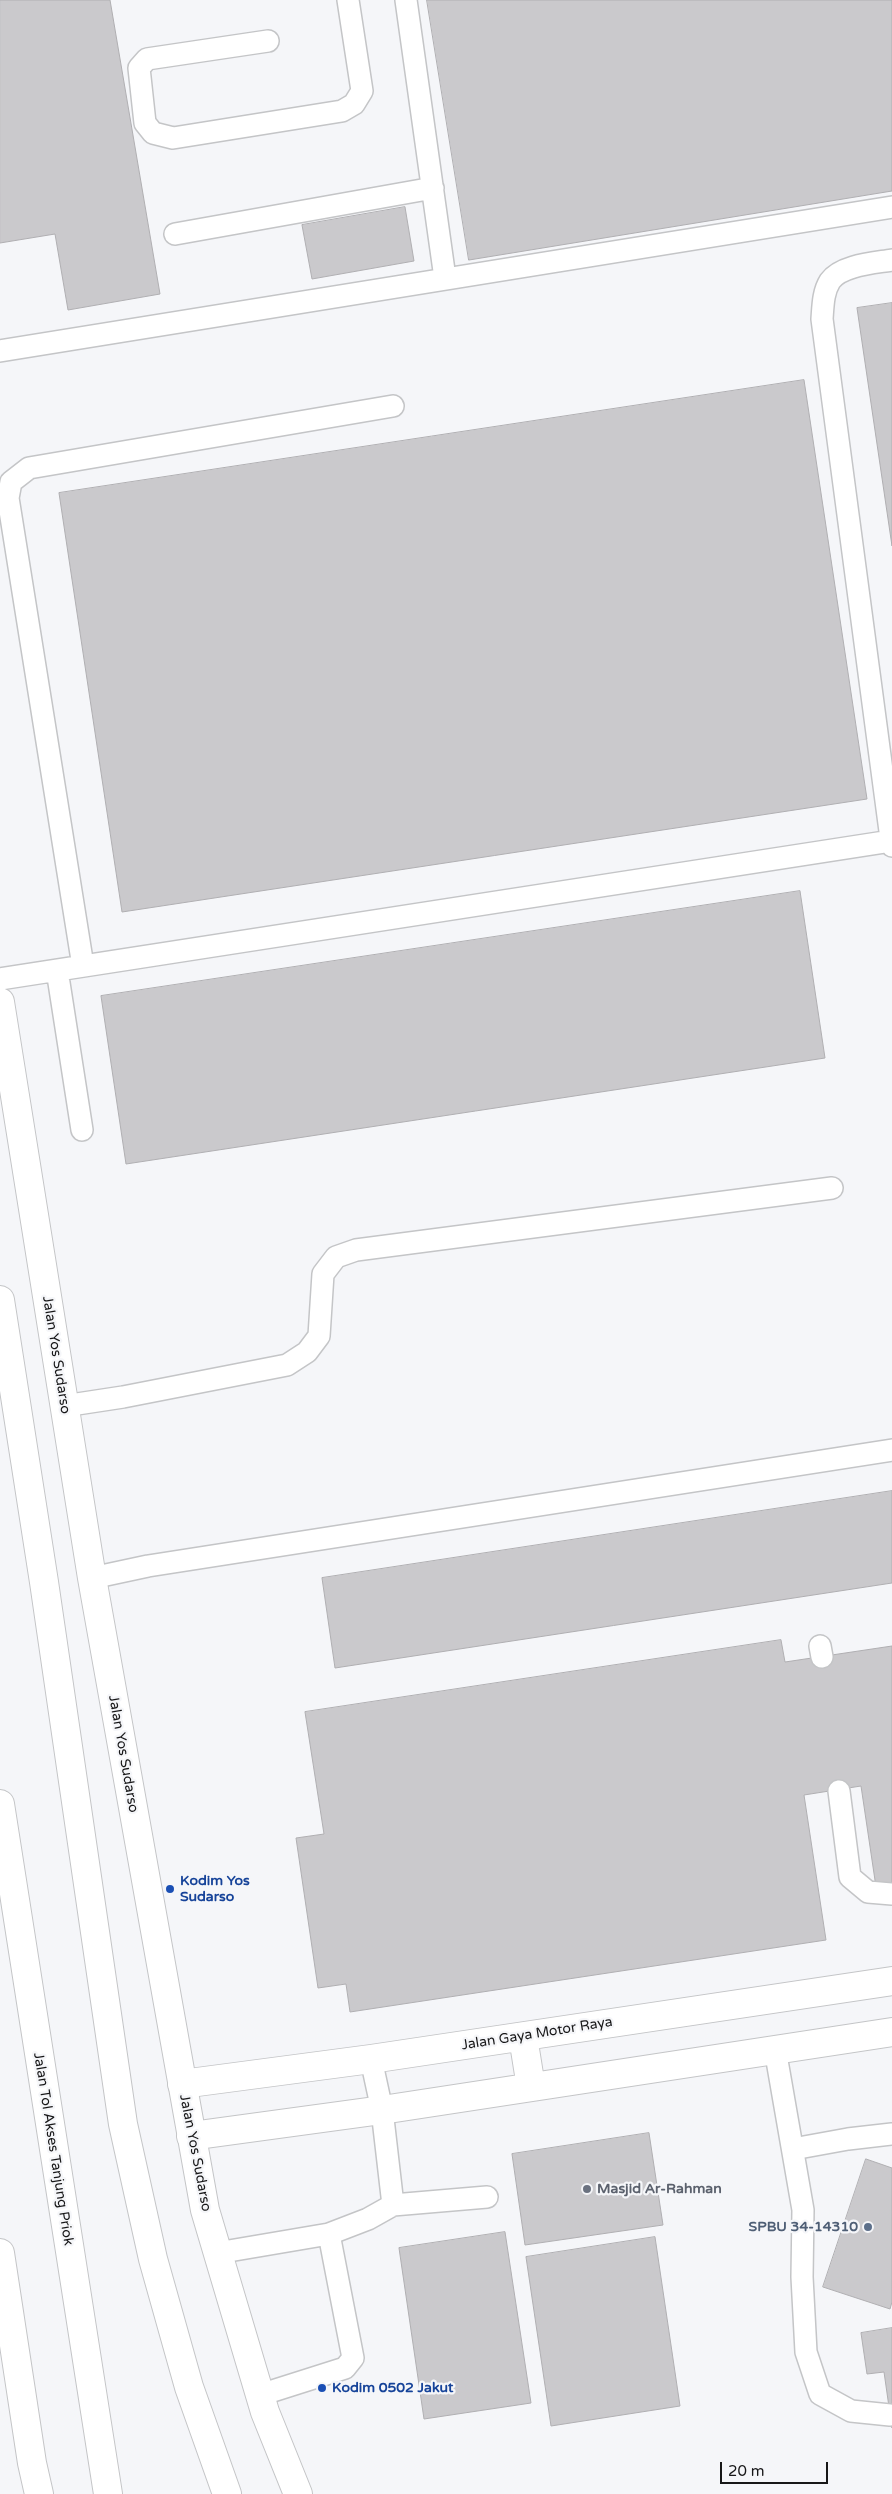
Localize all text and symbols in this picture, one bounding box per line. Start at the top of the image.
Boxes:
street label: Jalan Yos Sudarso [38,1295,74,1415]
street label: Jalan Yos Sudarso [104,1694,142,1814]
place label: Kodim Yos Sudarso [180,1873,250,1905]
marker: Kodim Yos Sudarso [164,1883,176,1895]
street label: Jalan Gaya Motor Raya [460,2014,614,2054]
street label: Jalan Tol Akses Tanjung Priok [29,2051,77,2247]
street label: Jalan Yos Sudarso [175,2093,215,2213]
place label: Masjid Ar-Rahman [597,2181,722,2197]
marker: Masjid Ar-Rahman [581,2183,593,2195]
place label: SPBU 34-14310 [749,2219,858,2235]
marker: SPBU 34-14310 [862,2221,874,2233]
place label: Kodim 0502 Jakut [332,2380,453,2396]
marker: Kodim 0502 Jakut [316,2382,328,2394]
scale bar [722,2452,830,2484]
text: 20 m [728,2462,765,2480]

